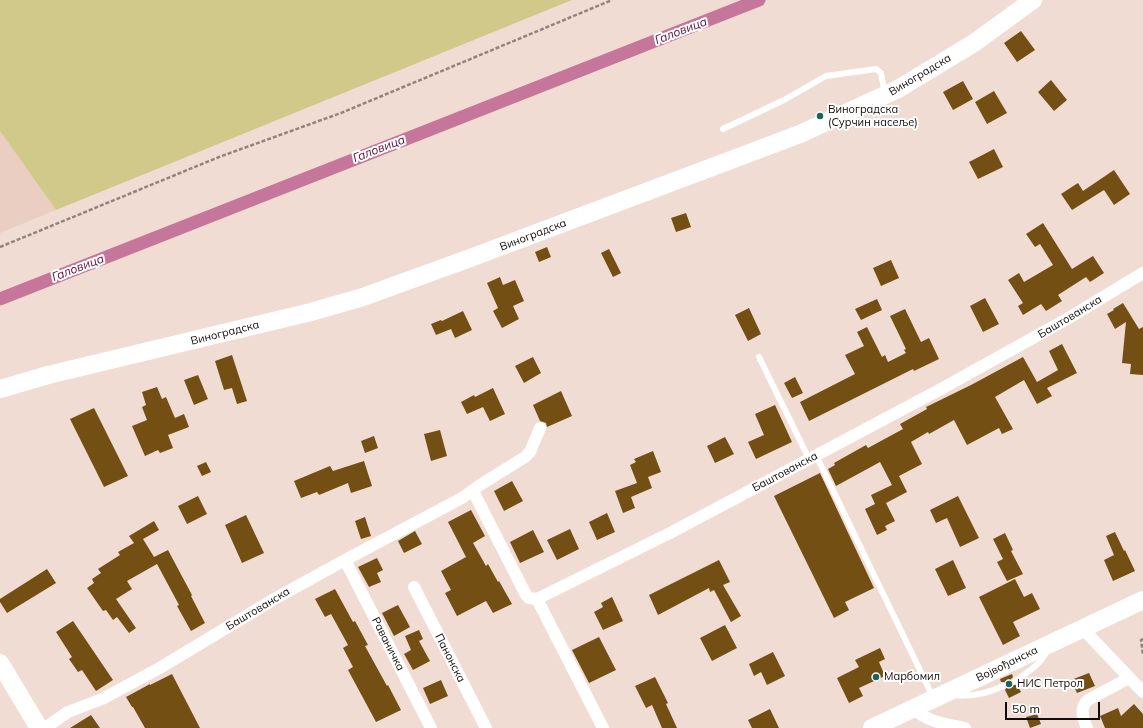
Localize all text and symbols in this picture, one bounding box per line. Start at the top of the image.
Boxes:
water label: Галовица [653,14,709,48]
street label: Виноградска [887,51,953,99]
place label: Виноградска (Сурчин насеље) [828,103,918,129]
marker: Виноградска (Сурчин насеље) [815,111,825,121]
water label: Галовица [351,132,407,166]
street label: Виноградска [498,216,568,254]
water label: Галовица [50,251,106,285]
street label: Баштованска [1036,293,1104,341]
street label: Виноградска [189,318,261,348]
street label: Баштованска [750,449,820,495]
street label: Баштованска [224,585,292,633]
street label: Раваничка [369,615,407,673]
street label: Панонска [432,631,468,685]
street label: Војвођанска [974,643,1040,685]
place label: Марбомил [884,670,940,684]
marker: Марбомил [871,672,881,682]
place label: НИС Петрол [1017,677,1083,691]
marker: НИС Петрол [1004,679,1014,689]
scale bar [1007,694,1102,720]
text: 50 m [1012,701,1040,716]

